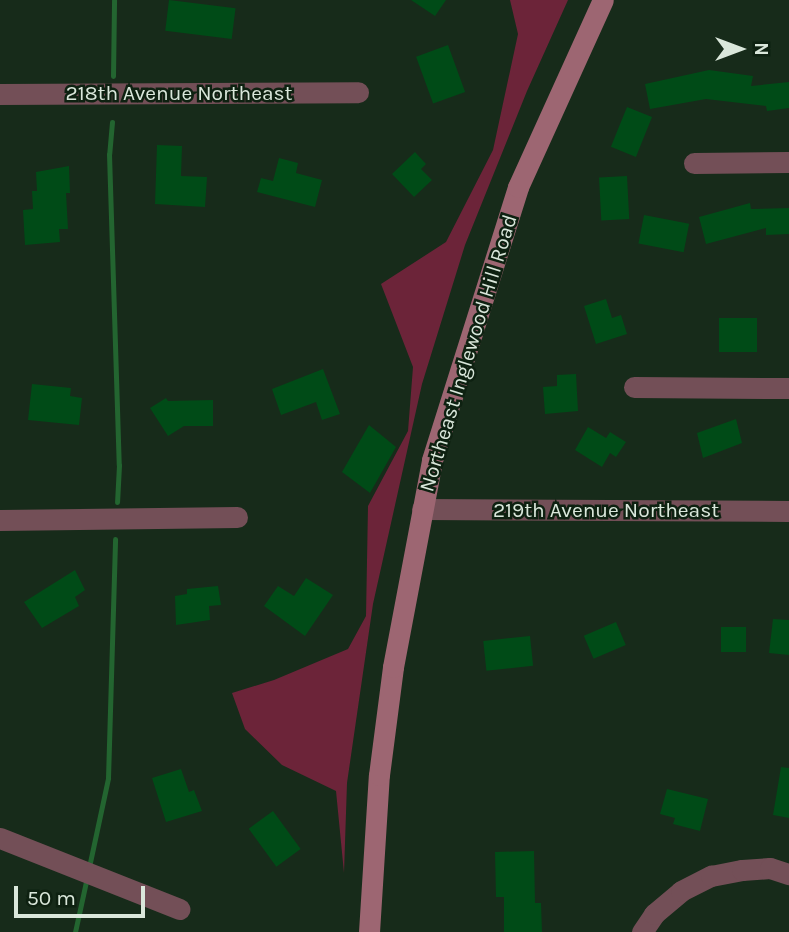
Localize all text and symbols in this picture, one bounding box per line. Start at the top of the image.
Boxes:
north arrow [705,14,775,84]
text: N [750,42,772,56]
street label: 218th Avenue Northeast [66,80,292,106]
street label: Northeast Inglewood Hill Road [414,211,522,495]
street label: 219th Avenue Northeast [493,497,719,523]
scale bar [18,872,149,916]
text: 50 m [27,886,76,910]

